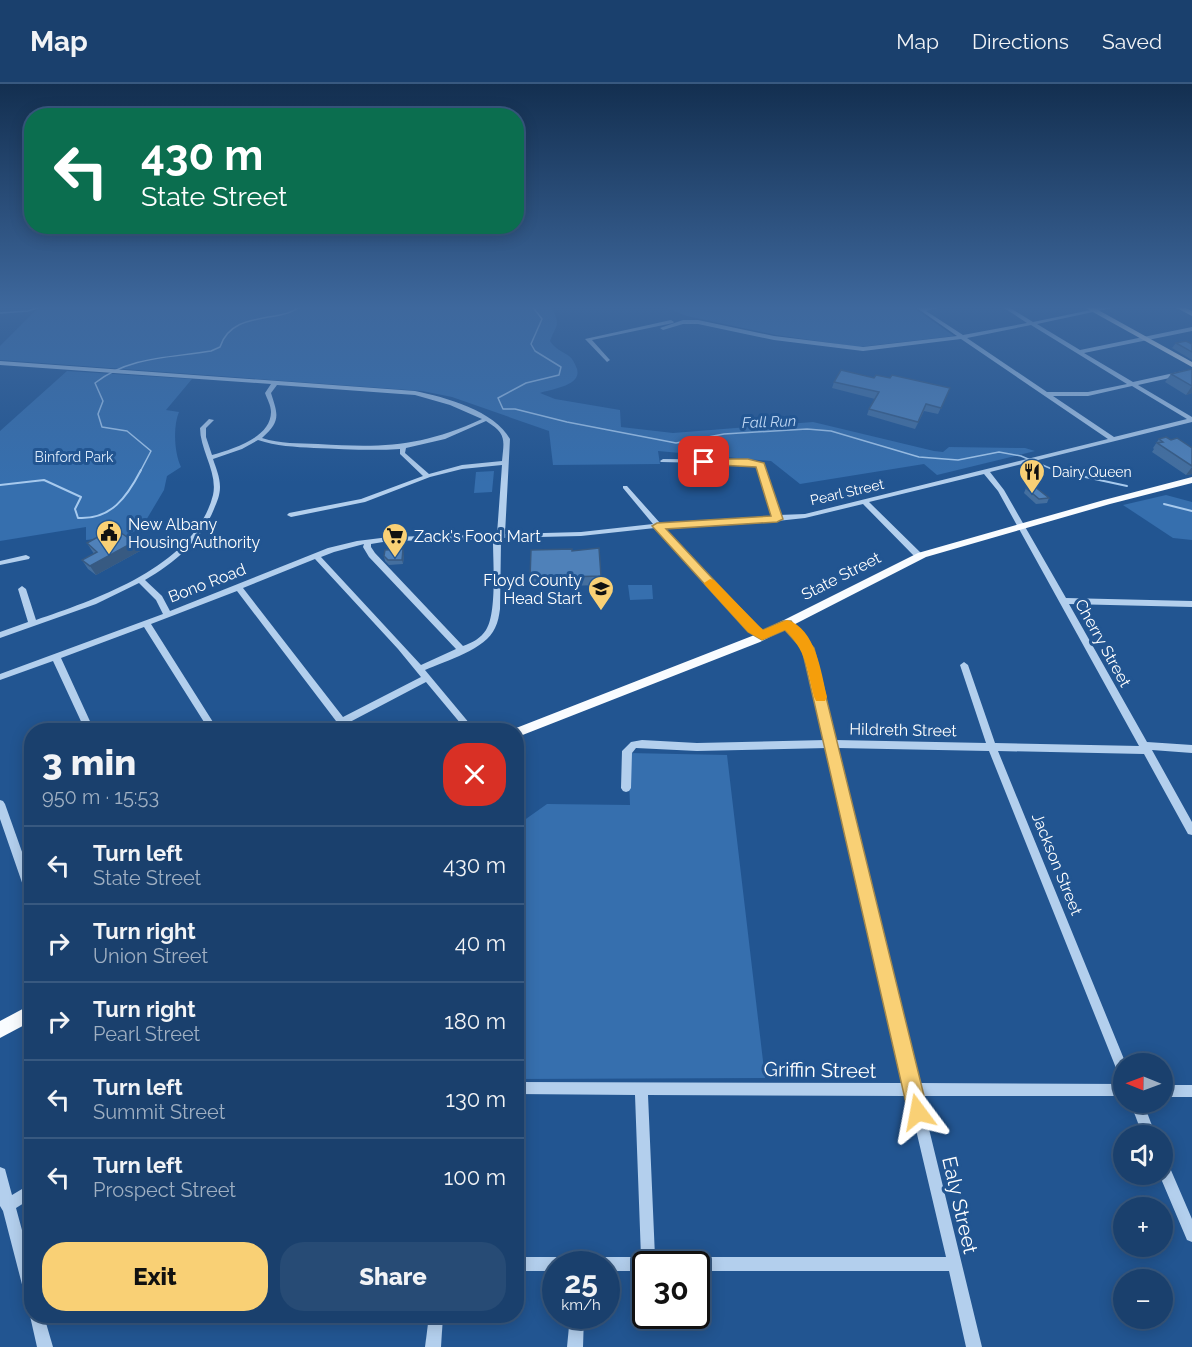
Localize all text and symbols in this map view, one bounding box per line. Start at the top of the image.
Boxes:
text: Map [30,25,88,58]
text: Map [896,29,939,54]
text: Directions [972,29,1069,54]
text: Saved [1102,29,1162,54]
text: 430 m [141,131,263,180]
icon: left [42,132,120,210]
text: State Street [141,181,287,212]
water label: Fall Run [741,412,797,432]
pin [678,436,729,487]
icon: arrive [687,445,720,478]
park label: Binford Park [35,449,114,465]
restaurant icon: Dairy Queen [1017,457,1047,495]
place label: Dairy Queen [1052,464,1132,480]
street label: Pearl Street [809,476,886,508]
place label: New Albany Housing Authority [128,515,261,552]
public building icon: New Albany Housing Authority [94,518,124,556]
supermarket icon: Zack's Food Mart [380,521,410,559]
place label: Zack's Food Mart [414,527,541,546]
street label: State Street [798,548,884,604]
street label: Bono Road [166,560,248,606]
place label: Floyd County Head Start [483,571,583,608]
school or university icon: Floyd County Head Start [586,574,616,612]
street label: Cherry Street [1071,596,1135,691]
street label: Hildreth Street [849,720,957,740]
text: 3 min [42,741,136,783]
button: close [443,743,506,806]
text: 950 m · 15:53 [42,785,159,809]
street label: Jackson Street [1028,810,1086,918]
text: Turn left [93,840,183,866]
icon: left [42,849,75,882]
text: 430 m [443,852,506,878]
text: State Street [93,866,201,890]
text: Turn right [93,918,196,944]
icon: right [42,927,75,960]
text: 40 m [455,930,506,956]
text: Union Street [93,944,208,968]
text: Turn right [93,996,196,1022]
icon: right [42,1005,75,1038]
text: 180 m [444,1008,506,1034]
text: Pearl Street [93,1022,200,1046]
north arrow [1113,1053,1173,1113]
map controls [1113,1053,1173,1329]
street label: Griffin Street [764,1057,877,1083]
text: Turn left [93,1074,183,1100]
position arrow [886,1080,950,1144]
icon: left [42,1083,75,1116]
text: 130 m [446,1086,506,1112]
text: Summit Street [93,1100,225,1124]
button: sound [1113,1125,1173,1185]
text: Turn left [93,1152,183,1178]
street label: Ealy Street [937,1154,983,1256]
icon: left [42,1161,75,1194]
text: 100 m [444,1164,506,1190]
text: Prospect Street [93,1178,236,1202]
button: + [1113,1197,1173,1257]
button: Exit [42,1242,268,1311]
button: Share [280,1242,506,1311]
speed limit sign: 30 [632,1251,710,1329]
text: 25 [564,1265,598,1300]
button: − [1113,1269,1173,1329]
text: km/h [561,1296,601,1314]

